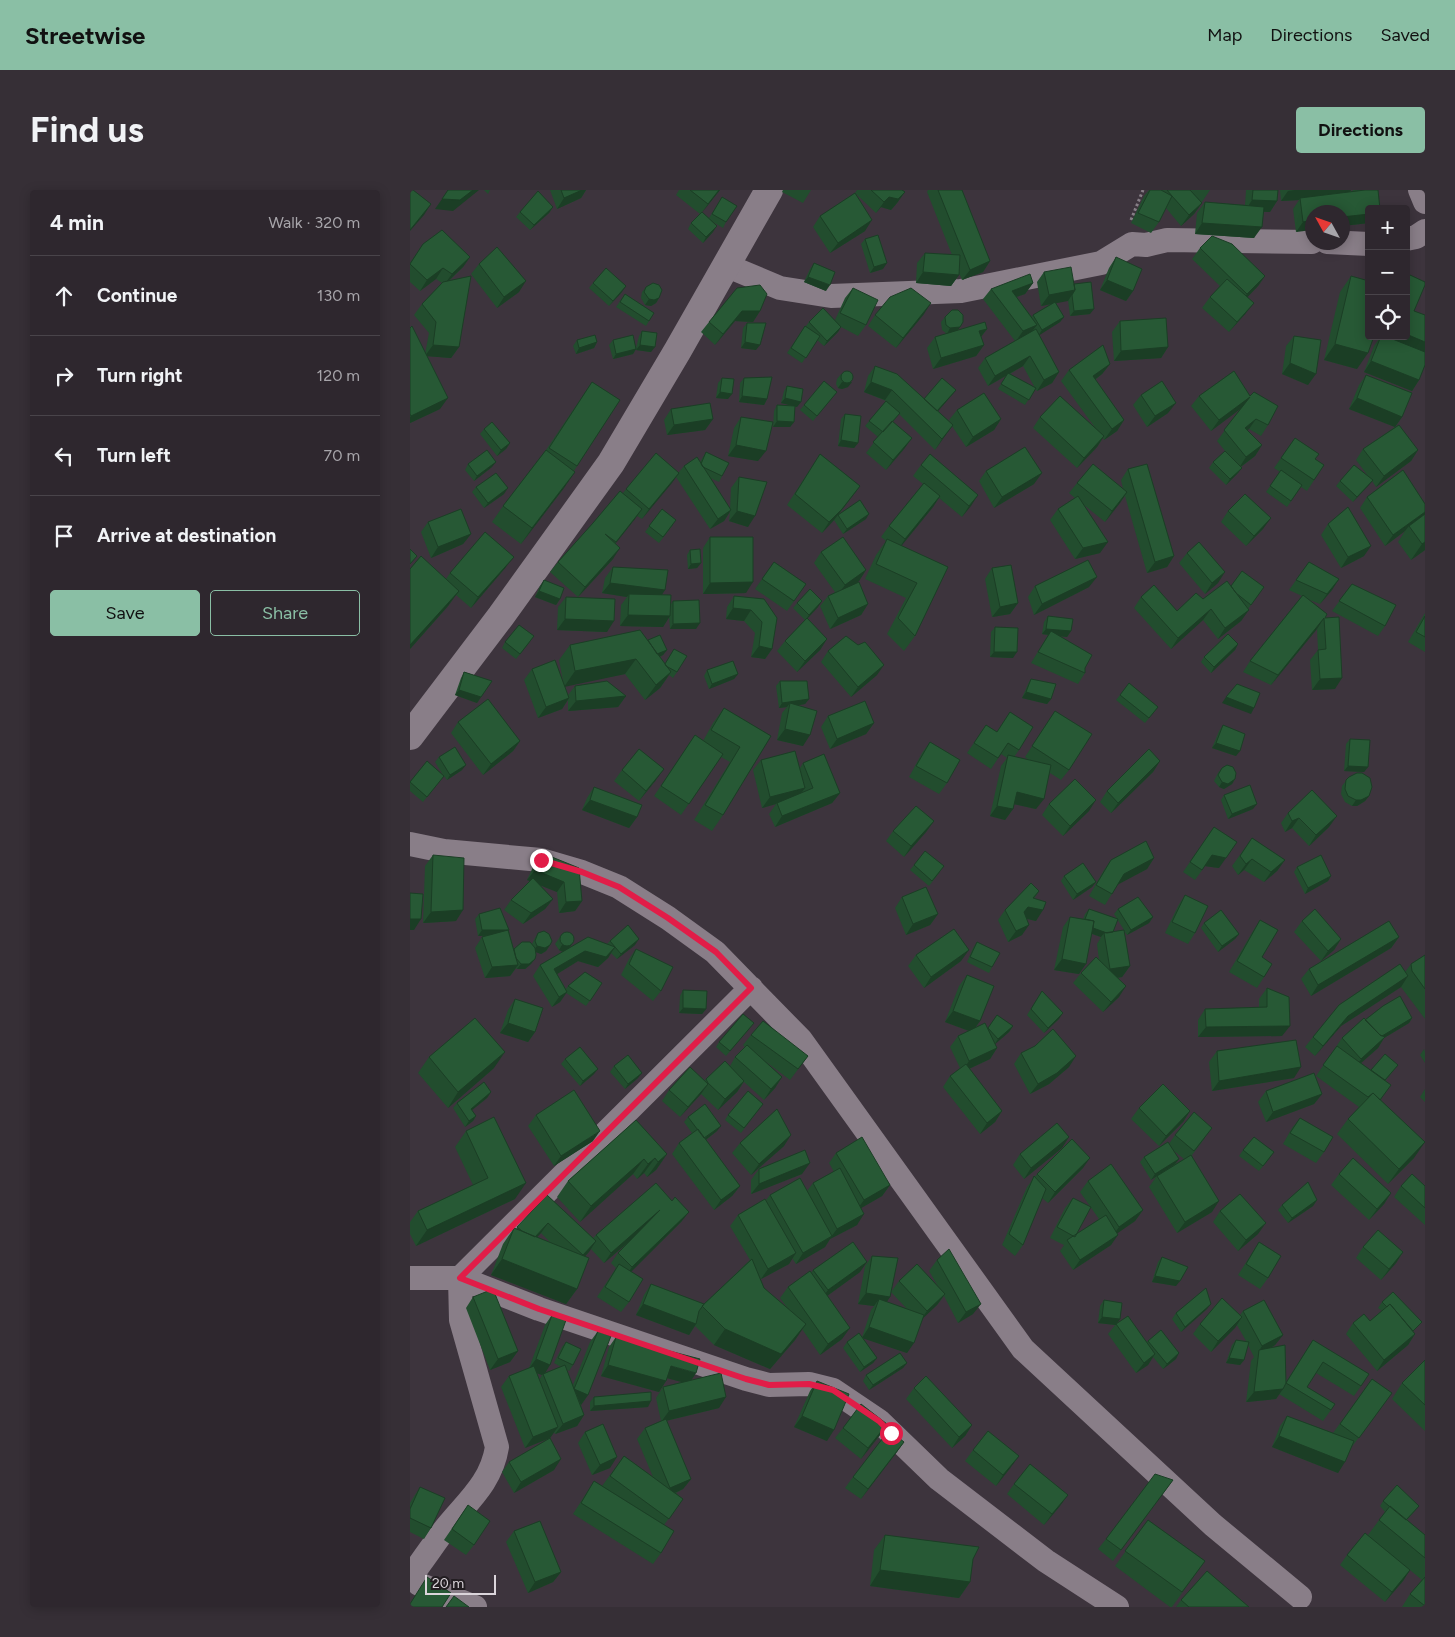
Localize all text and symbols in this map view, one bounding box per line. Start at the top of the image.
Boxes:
text: Streetwise [25,21,145,50]
text: Map [1207,24,1242,46]
text: Directions [1270,24,1352,46]
text: Saved [1380,24,1430,46]
button: Directions [1296,107,1425,153]
text: Find us [30,109,144,151]
north arrow [1305,205,1350,250]
map controls [1365,205,1410,340]
button: + [1365,205,1410,250]
text: 4 min [50,210,104,235]
text: Walk · 320 m [268,213,360,232]
button: − [1365,250,1410,295]
icon: ahead [50,282,78,310]
text: Continue [97,284,177,307]
text: 130 m [317,286,360,305]
button: locate [1365,295,1410,340]
icon: right [50,362,78,390]
text: Turn right [97,364,183,387]
text: 120 m [317,366,360,385]
icon: left [50,442,78,470]
text: Turn left [97,444,171,467]
text: 70 m [324,446,360,465]
icon: arrive [50,522,78,550]
text: Arrive at destination [97,524,276,547]
button: Save [50,590,200,636]
button: Share [210,590,360,636]
route end [530,849,553,872]
route start [880,1422,903,1445]
scale bar [425,1572,496,1595]
text: 20 m [432,1575,464,1592]

